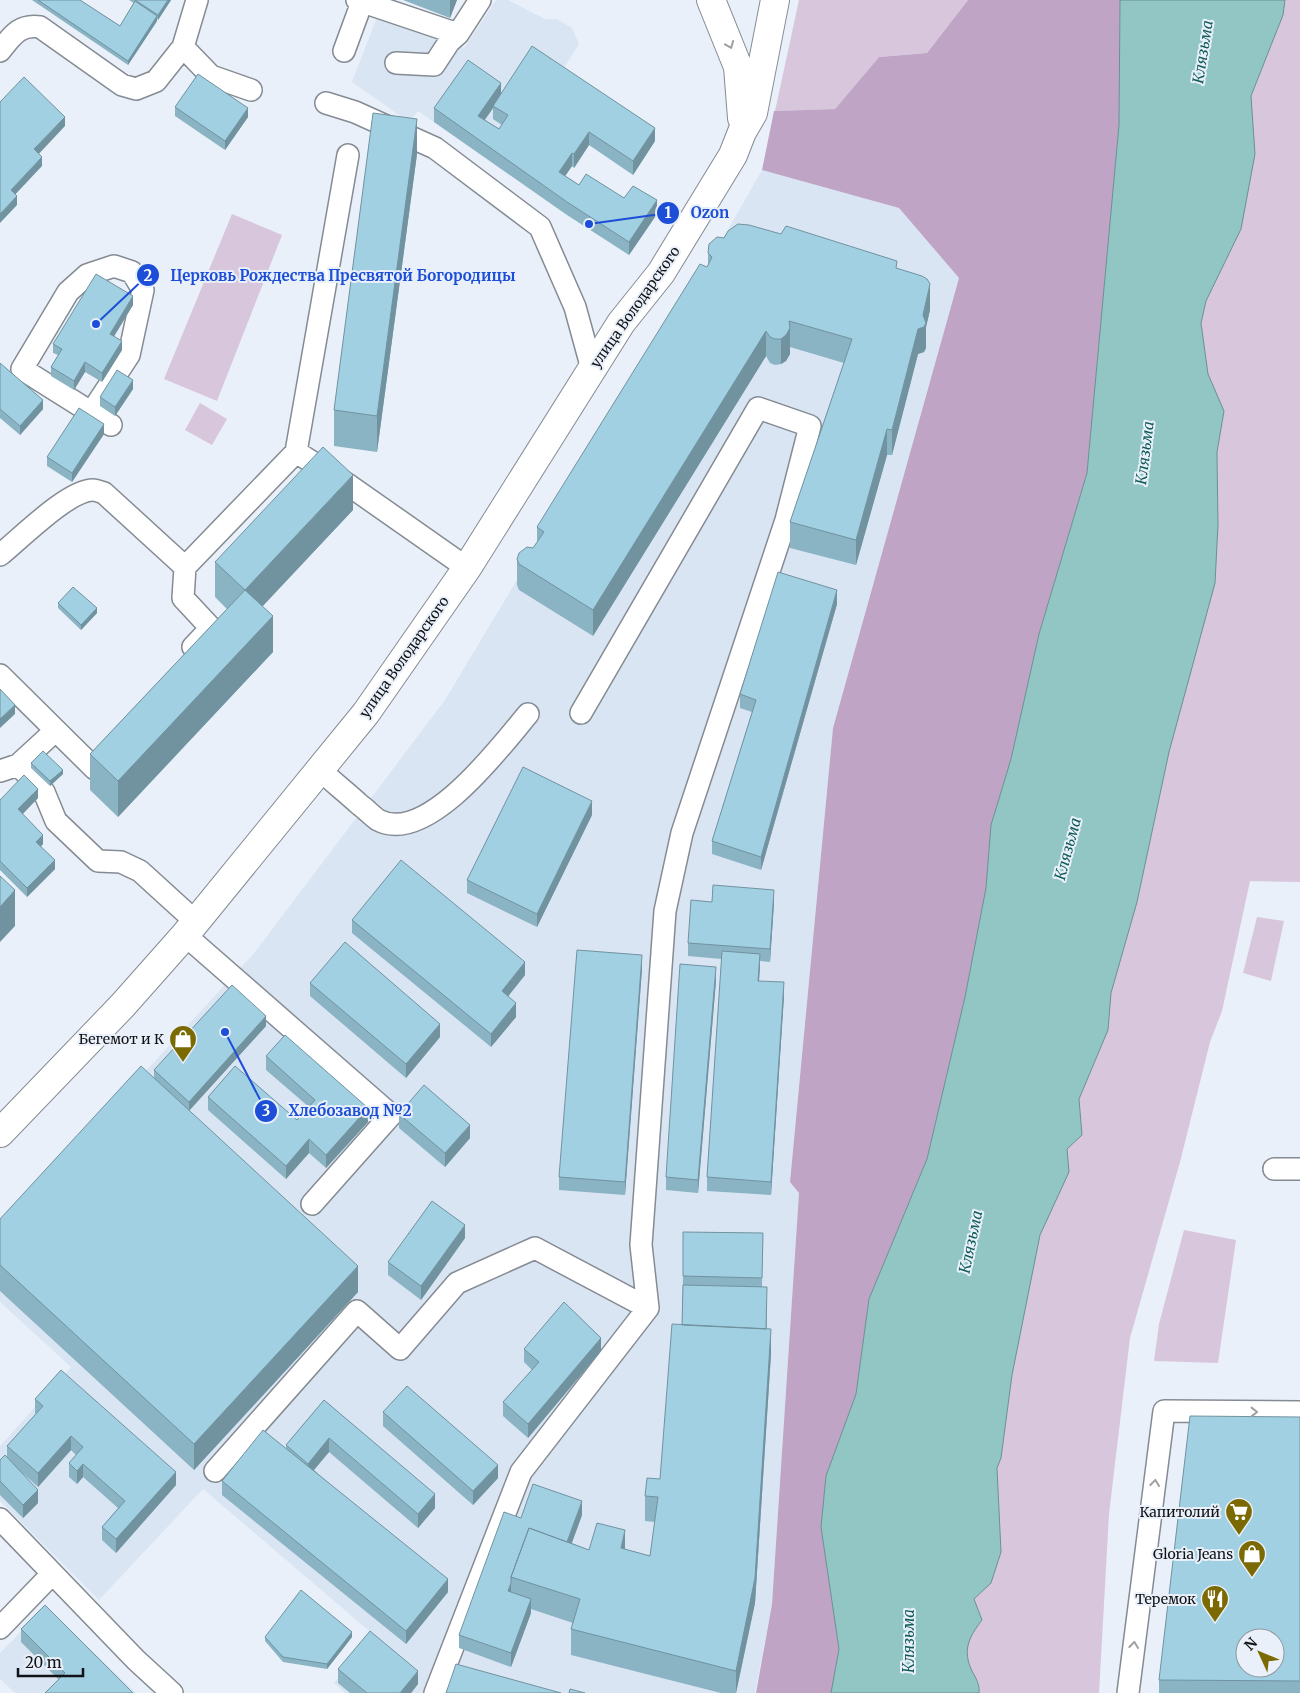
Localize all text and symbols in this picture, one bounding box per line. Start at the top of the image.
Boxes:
water label: Клязьма [1188,19,1217,85]
one-way arrow [724,40,734,49]
callout: Ozon [656,198,739,228]
text: 1 [665,203,672,222]
text: Ozon [691,203,729,222]
street label: улица Володарского [586,243,684,371]
callout: Церковь Рождества Пресвятой Богородицы [136,260,526,290]
text: 2 [144,266,153,285]
text: Церковь Рождества Пресвятой Богородицы [170,266,516,285]
water label: Клязьма [1131,420,1158,486]
street label: улица Володарского [355,593,453,721]
water label: Клязьма [1050,816,1085,882]
shop icon: Бегемот и К [168,1024,198,1063]
place label: Бегемот и К [78,1030,164,1048]
callout: Хлебозавод №2 [253,1096,421,1126]
text: 3 [262,1101,270,1120]
text: Хлебозавод №2 [288,1101,412,1120]
water label: Клязьма [955,1209,986,1275]
one-way arrow [1250,1407,1258,1417]
one-way arrow [1149,1479,1160,1487]
supermarket icon: Капитолий [1224,1497,1254,1536]
place label: Капитолий [1139,1503,1220,1521]
shop icon: Gloria Jeans [1237,1539,1267,1578]
place label: Gloria Jeans [1153,1545,1233,1563]
restaurant icon: Теремок [1200,1584,1230,1623]
place label: Теремок [1135,1590,1196,1608]
water label: Клязьма [899,1609,918,1673]
north arrow [1235,1628,1285,1678]
text: N [1240,1634,1261,1654]
one-way arrow [1128,1640,1139,1648]
scale bar [18,1646,82,1678]
text: 20 m [25,1653,62,1672]

